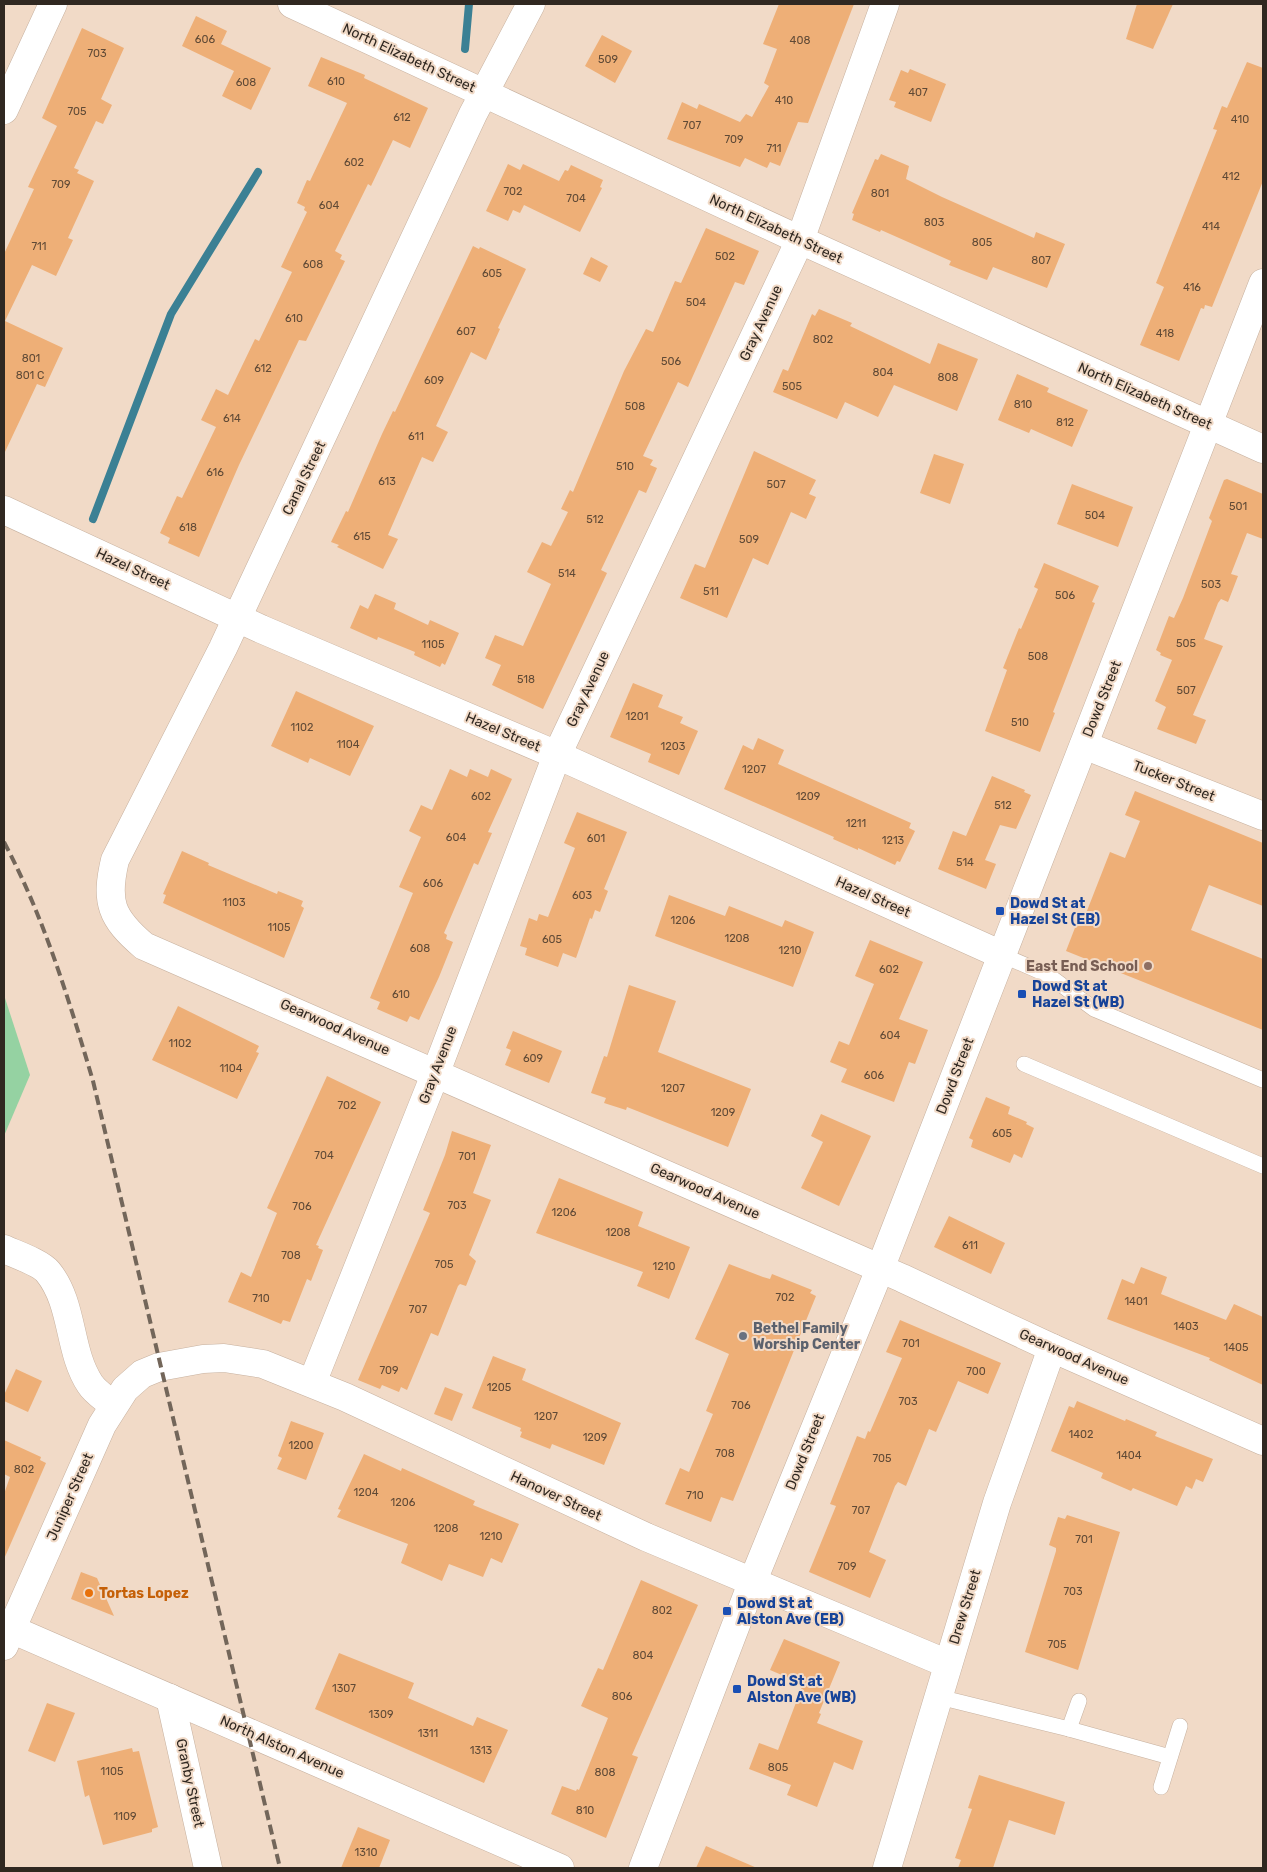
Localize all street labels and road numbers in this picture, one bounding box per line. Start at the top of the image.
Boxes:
street label: North Elizabeth Street [340,20,479,96]
street label: North Elizabeth Street [707,191,846,267]
street label: Gray Avenue [736,282,786,364]
street label: North Elizabeth Street [1075,359,1215,433]
street label: Canal Street [279,438,330,518]
street label: Hazel Street [93,544,173,594]
street label: Gray Avenue [563,648,613,730]
street label: Dowd Street [1079,658,1125,740]
street label: Hazel Street [463,709,544,756]
street label: Tucker Street [1131,757,1218,805]
street label: Hazel Street [833,873,913,921]
street label: Gearwood Avenue [278,995,392,1059]
street label: Gray Avenue [415,1024,461,1106]
street label: Dowd Street [933,1035,978,1117]
street label: Gearwood Avenue [648,1159,762,1223]
street label: Gearwood Avenue [1017,1325,1131,1389]
street label: Dowd Street [782,1411,828,1493]
street label: Juniper Street [43,1450,97,1543]
street label: Hanover Street [508,1468,605,1525]
street label: Drew Street [946,1567,985,1646]
street label: North Alston Avenue [217,1712,347,1782]
street label: Granby Street [172,1737,208,1829]

